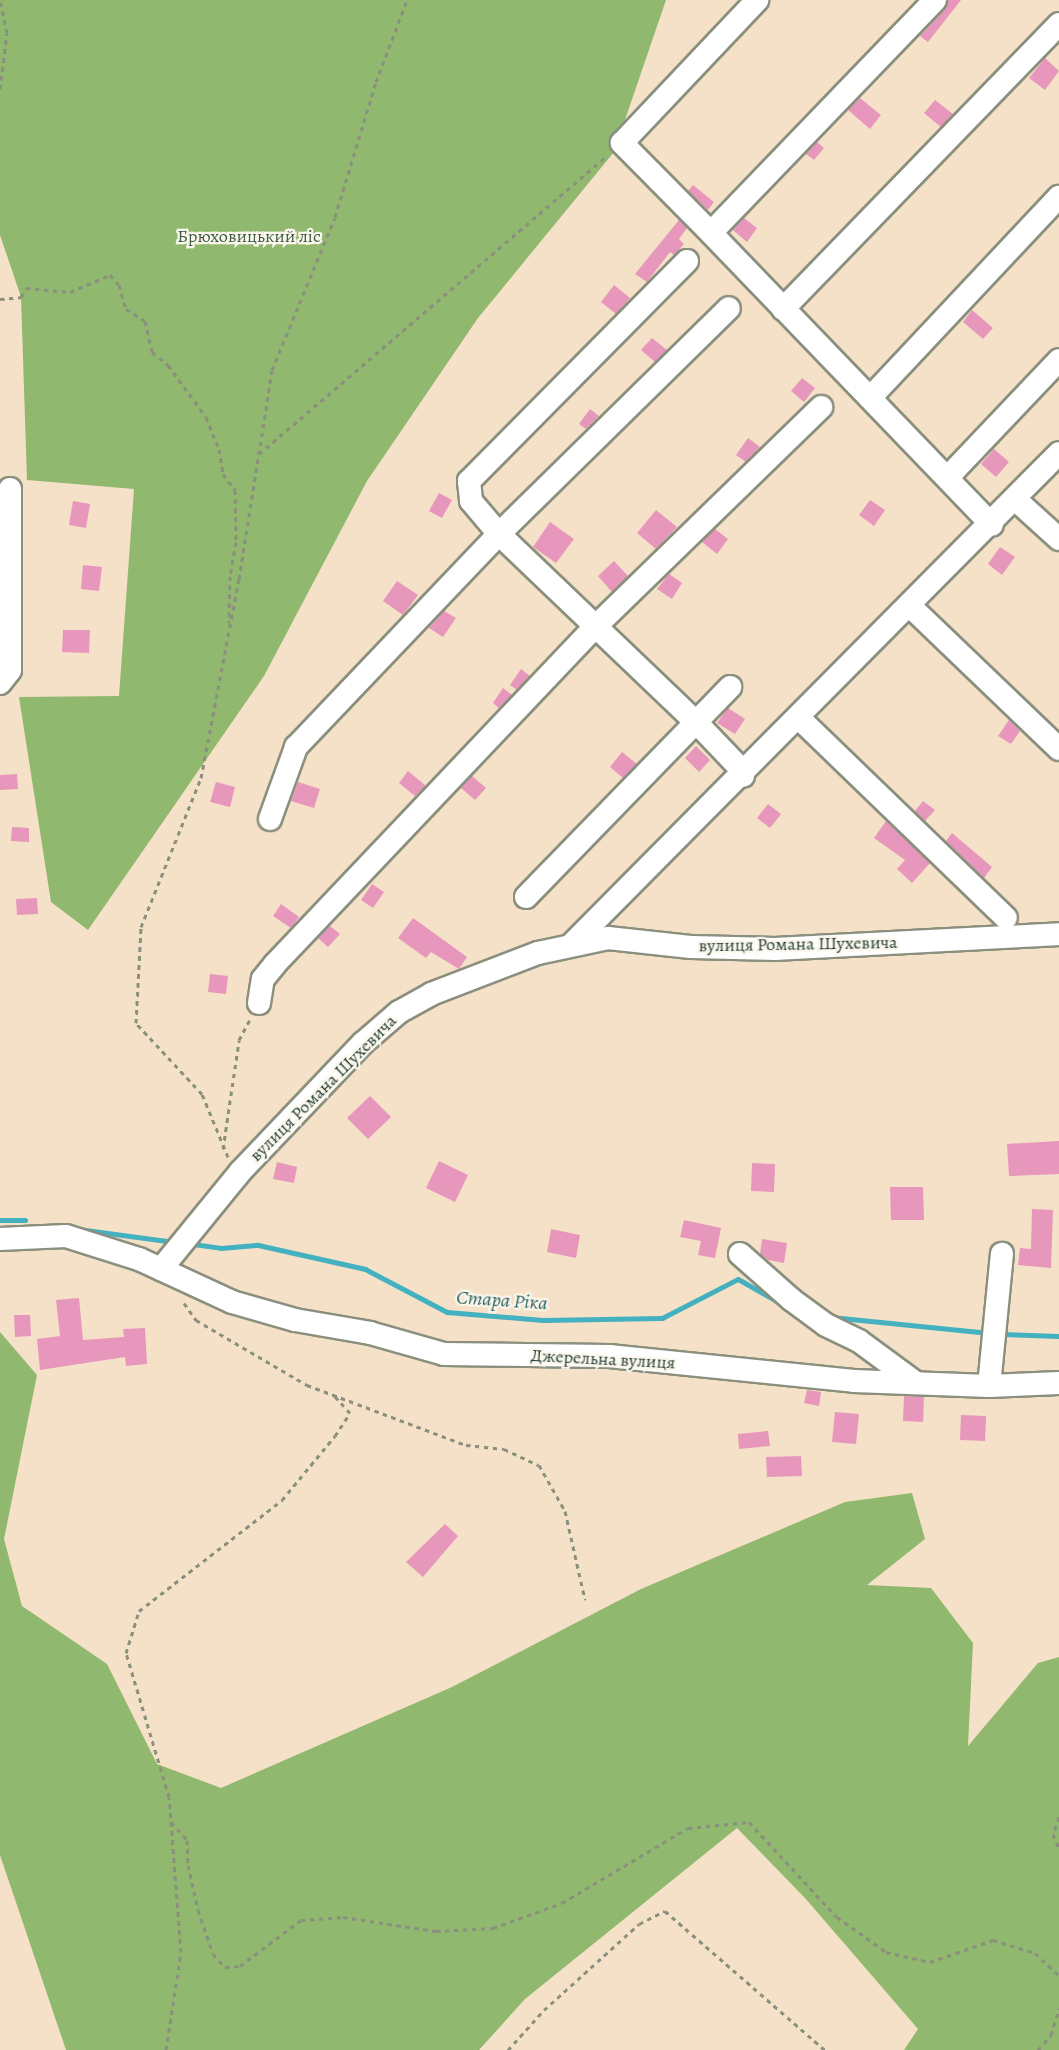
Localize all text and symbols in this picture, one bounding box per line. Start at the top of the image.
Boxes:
park label: Брюховицький ліс [177,225,321,247]
street label: вулиця Романа Шухевича [698,931,898,957]
street label: вулиця Романа Шухевича [245,1010,401,1166]
water label: Стара Ріка [456,1285,548,1315]
street label: Джерельна вулиця [530,1344,676,1374]

